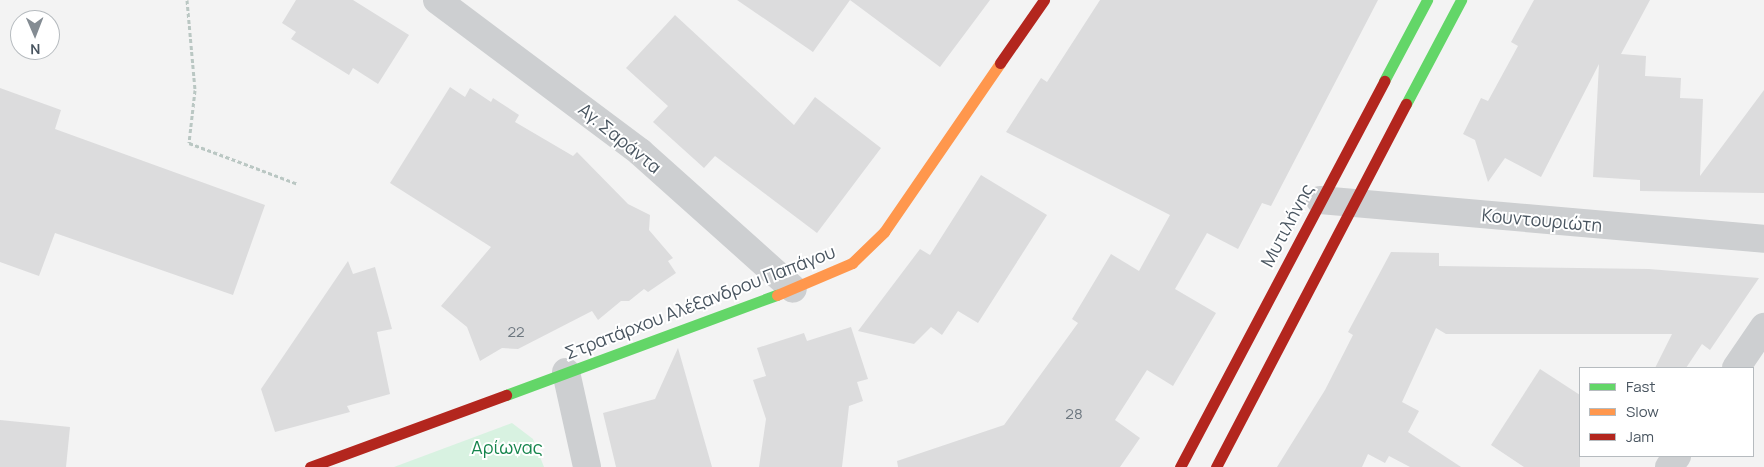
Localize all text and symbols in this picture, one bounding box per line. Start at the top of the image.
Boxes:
north arrow [10,10,60,60]
text: N [30,40,40,59]
street label: Αγ. Σαράντα [574,98,666,178]
street label: Μυτιλήνης [1256,180,1318,270]
street label: Κουντουριώτη [1481,204,1603,236]
street label: Στρατάρχου Αλέξανδρου Παπάγου [562,240,838,364]
house number: 22 [507,323,525,341]
legend [1579,367,1754,457]
text: Fast [1626,376,1655,397]
text: Slow [1626,401,1659,422]
house number: 28 [1065,405,1083,423]
text: Jam [1626,426,1654,447]
park label: Αρίωνας [471,436,543,458]

